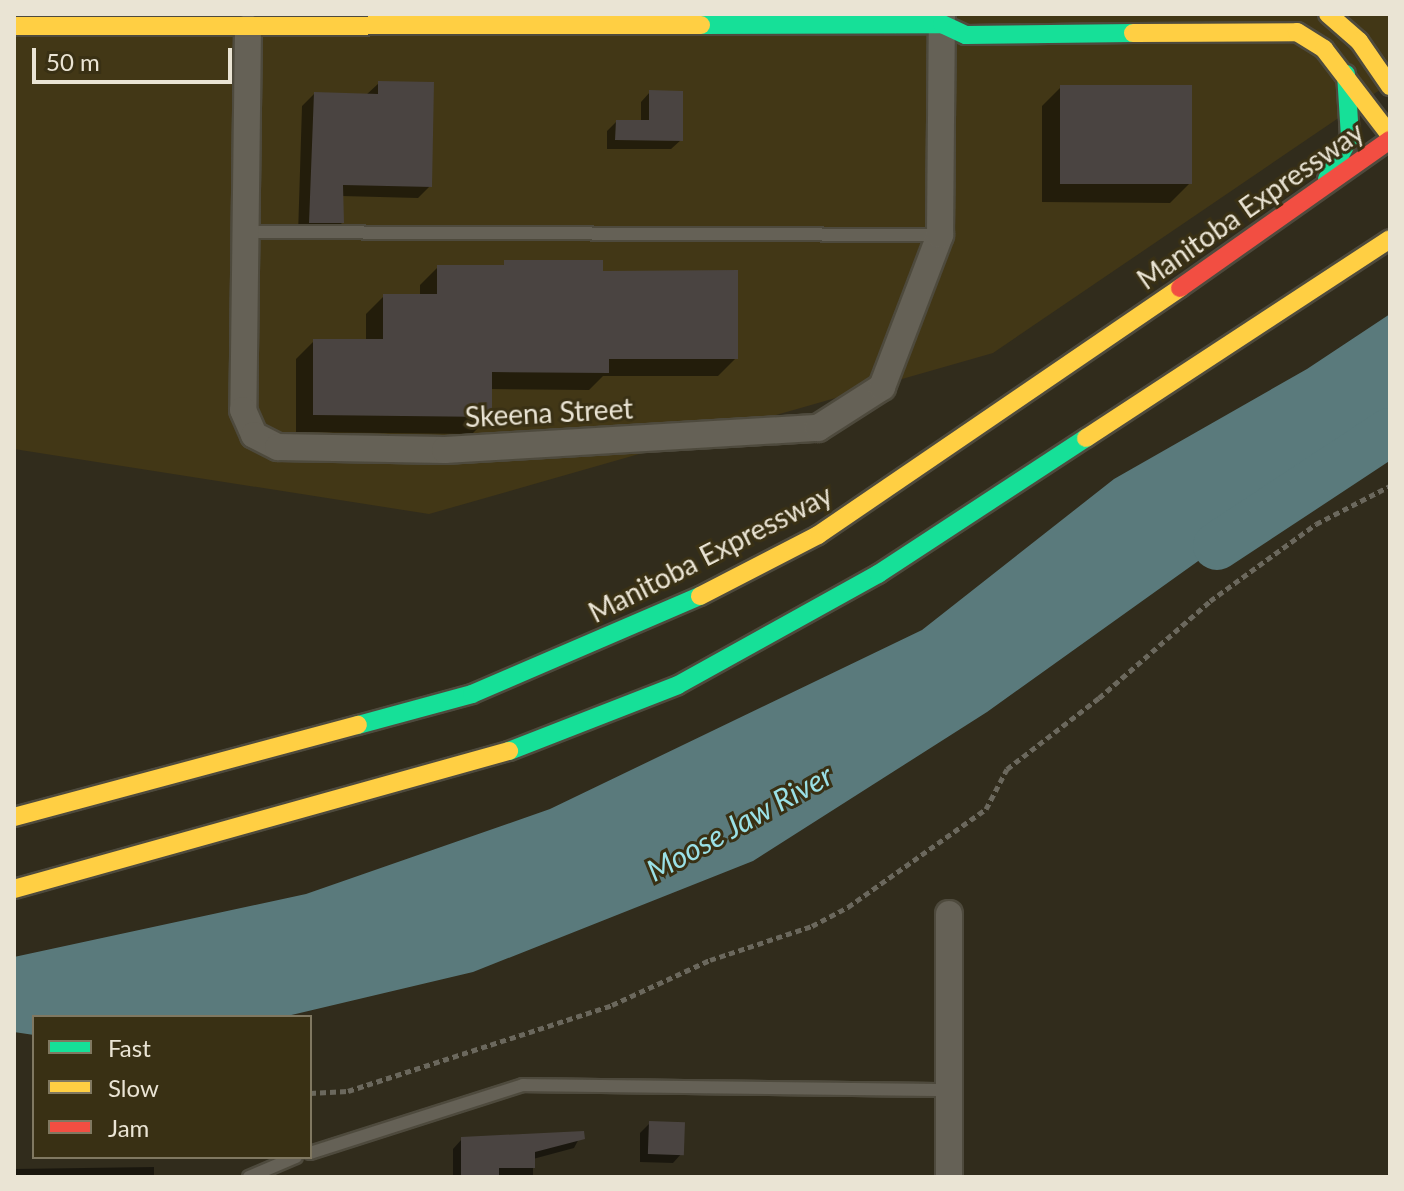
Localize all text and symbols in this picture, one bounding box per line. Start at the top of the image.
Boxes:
scale bar [36,32,236,82]
text: 50 m [46,47,100,76]
street label: Manitoba Expressway [1130,114,1370,296]
street label: Skeena Street [464,391,634,433]
street label: Manitoba Expressway [583,477,837,629]
water label: Moose Jaw River [639,756,839,888]
legend [32,1015,312,1159]
text: Fast [108,1033,151,1062]
text: Slow [108,1073,159,1102]
text: Jam [108,1113,149,1142]

